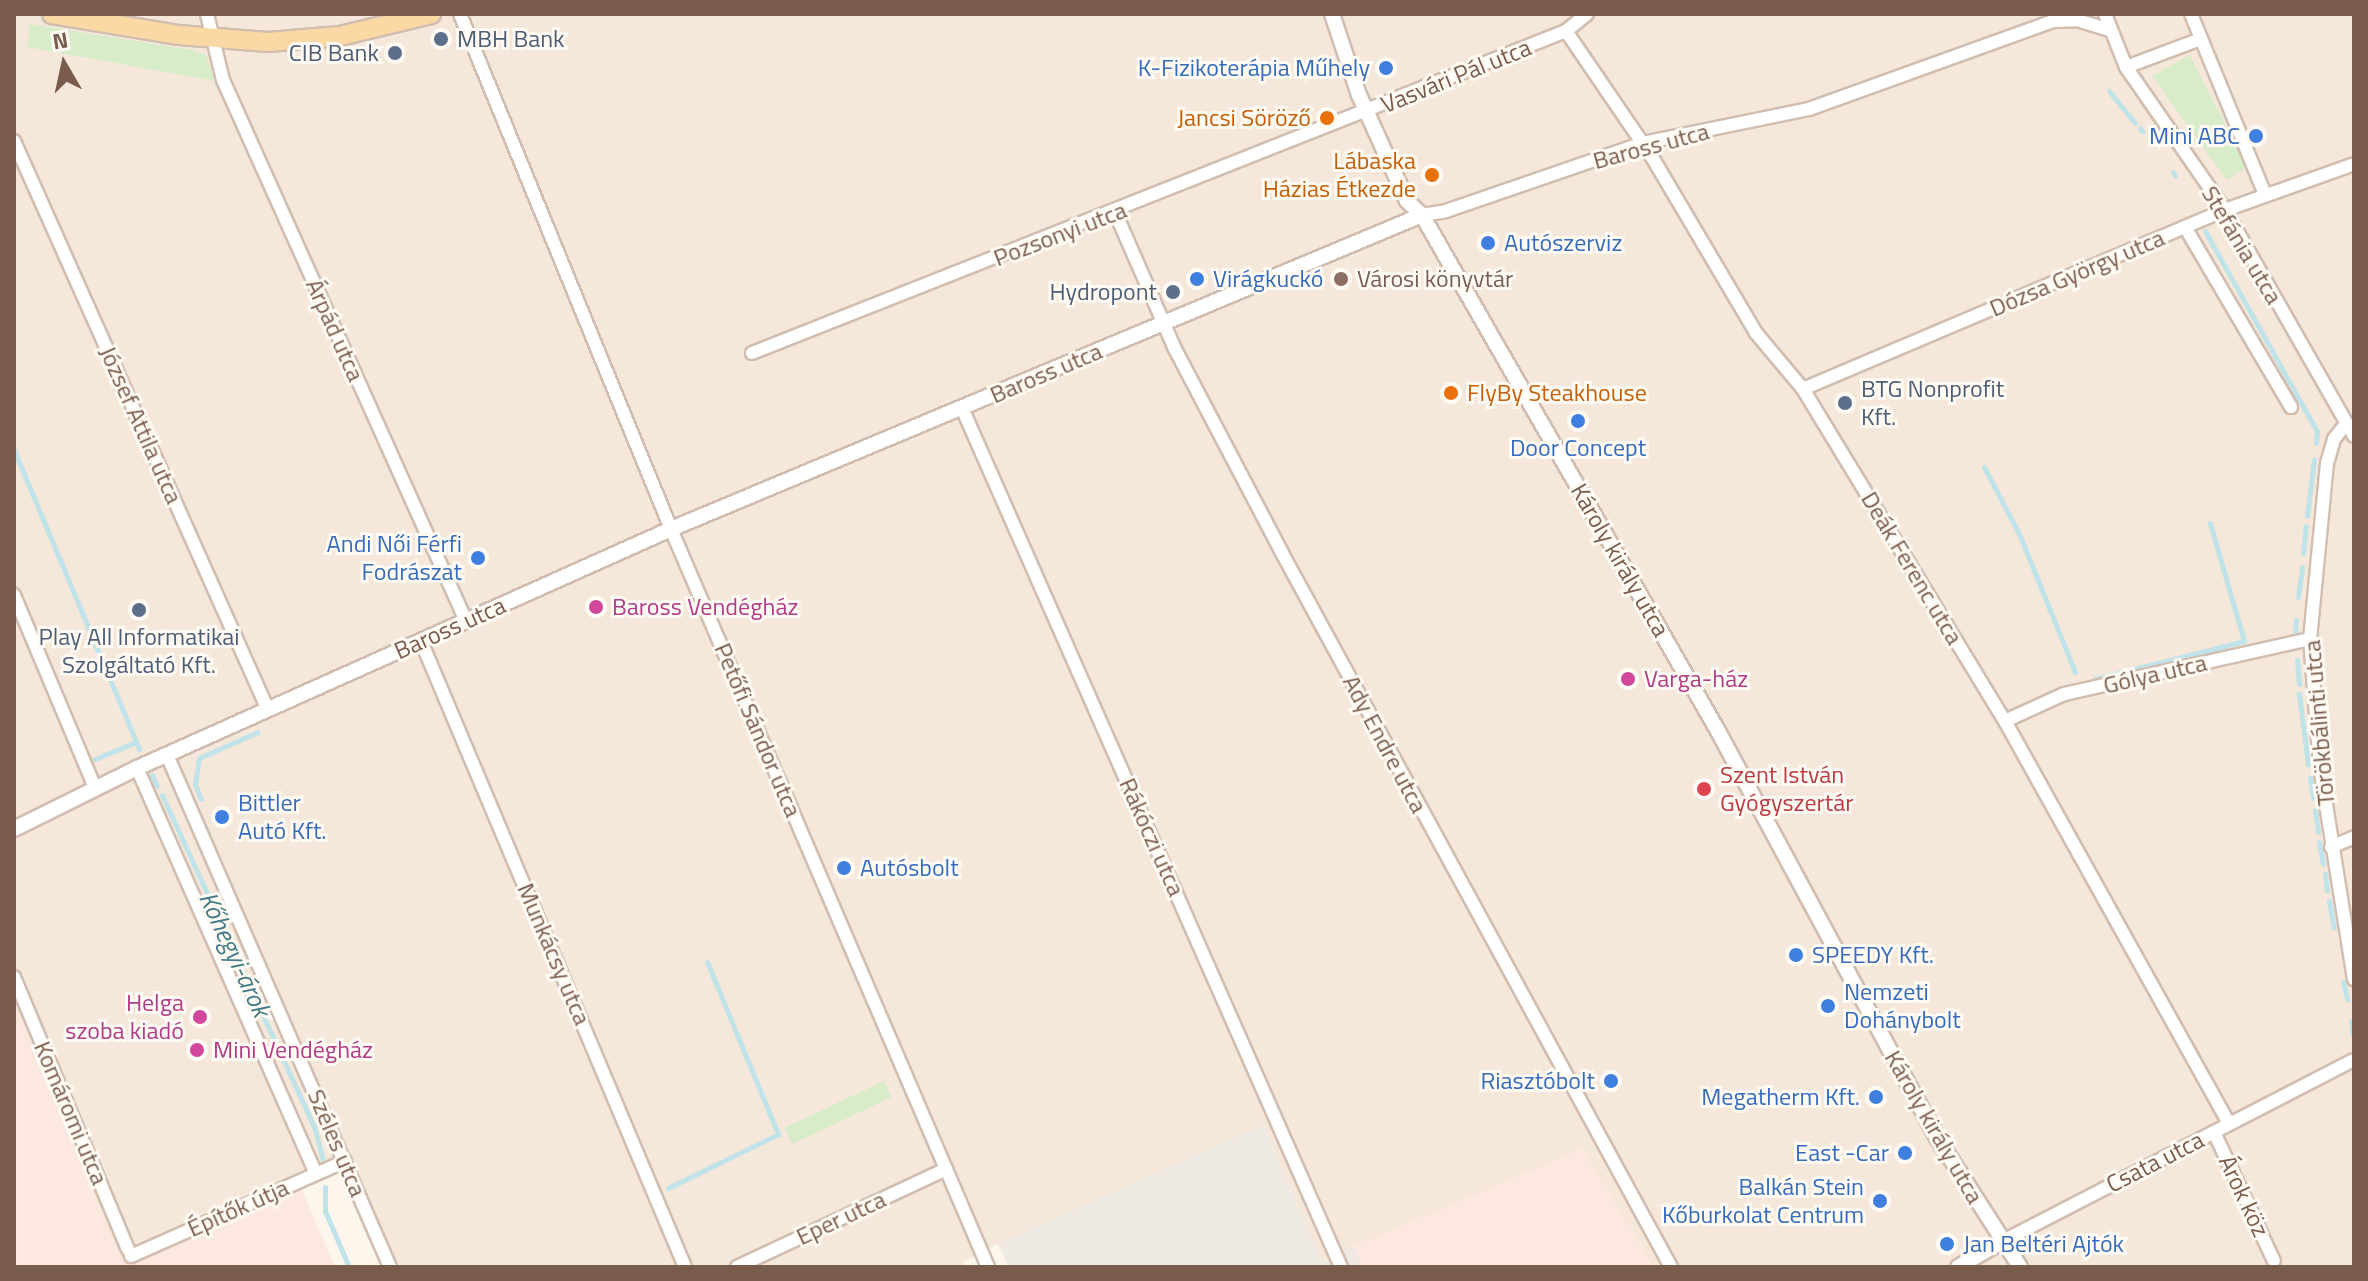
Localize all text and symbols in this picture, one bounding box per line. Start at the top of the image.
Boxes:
text: N [50,22,70,58]
north arrow [24,24,104,104]
place label: MBH Bank [457,25,565,53]
marker: MBH Bank [432,30,450,48]
street label: Vasvári Pál utca [1377,33,1535,119]
place label: CIB Bank [289,39,379,67]
marker: CIB Bank [386,44,404,62]
place label: K-Fizikoterápia Műhely [1138,54,1370,82]
marker: K-Fizikoterápia Műhely [1377,59,1395,77]
place label: Jancsi Söröző [1177,104,1311,132]
marker: Jancsi Söröző [1318,109,1336,127]
street label: Baross utca [1590,117,1712,175]
place label: Mini ABC [2149,122,2240,150]
marker: Mini ABC [2247,127,2265,145]
place label: Lábaska Házias Étkezde [1263,147,1416,203]
marker: Lábaska Házias Étkezde [1423,166,1441,184]
street label: Stefánia utca [2196,181,2288,309]
street label: Pozsonyi utca [989,195,1131,273]
street label: Dózsa György utca [1985,223,2169,323]
place label: Autószerviz [1504,229,1622,257]
marker: Autószerviz [1479,234,1497,252]
place label: Virágkuckó [1213,265,1323,293]
place label: Városi könyvtár [1357,265,1513,293]
marker: Virágkuckó [1188,270,1206,288]
marker: Városi könyvtár [1332,270,1350,288]
street label: Árpád utca [300,274,370,386]
place label: Hydropont [1049,278,1157,306]
marker: Hydropont [1164,283,1182,301]
street label: Baross utca [986,337,1106,409]
street label: József Attila utca [93,342,189,508]
place label: BTG Nonprofit Kft. [1861,375,2004,431]
place label: FlyBy Steakhouse [1467,379,1647,407]
marker: FlyBy Steakhouse [1442,384,1460,402]
marker: BTG Nonprofit Kft. [1836,394,1854,412]
marker: Door Concept [1569,412,1587,430]
place label: Door Concept [1510,434,1646,462]
street label: Károly király utca [1565,478,1675,642]
street label: Deák Ferenc utca [1855,486,1969,650]
place label: Andi Női Férfi Fodrászat [326,530,462,586]
marker: Andi Női Férfi Fodrászat [469,549,487,567]
street label: Baross utca [390,591,510,665]
place label: Baross Vendégház [612,593,798,621]
marker: Baross Vendégház [587,598,605,616]
marker: Play All Informatikai Szolgáltató Kft. [130,601,148,619]
place label: Play All Informatikai Szolgáltató Kft. [38,623,240,679]
street label: Petőfi Sándor utca [708,639,808,821]
street label: Törökbálinti utca [2297,639,2341,807]
street label: Gólya utca [2100,648,2210,700]
place label: Varga-ház [1644,665,1748,693]
street label: Ady Endre utca [1337,670,1433,818]
marker: Varga-ház [1619,670,1637,688]
place label: Szent István Gyógyszertár [1720,761,1854,817]
street label: Rákóczi utca [1113,773,1191,901]
marker: Szent István Gyógyszertár [1695,780,1713,798]
place label: Bittler Autó Kft. [238,789,327,845]
marker: Bittler Autó Kft. [213,808,231,826]
place label: Autósbolt [860,854,959,882]
marker: Autósbolt [835,859,853,877]
street label: Munkácsy utca [511,879,597,1029]
water label: Kőhegyi-árok [193,887,277,1021]
place label: SPEEDY Kft. [1812,941,1934,969]
marker: SPEEDY Kft. [1787,946,1805,964]
place label: Nemzeti Dohánybolt [1844,978,1961,1034]
place label: Helga szoba kiadó [65,989,184,1045]
marker: Nemzeti Dohánybolt [1819,997,1837,1015]
marker: Helga szoba kiadó [191,1008,209,1026]
place label: Mini Vendégház [213,1036,373,1064]
street label: Komáromi utca [28,1037,114,1189]
marker: Mini Vendégház [188,1041,206,1059]
street label: Károly király utca [1879,1045,1989,1209]
place label: Riasztóbolt [1480,1067,1595,1095]
marker: Riasztóbolt [1602,1072,1620,1090]
place label: Megatherm Kft. [1701,1083,1860,1111]
street label: Széles utca [302,1085,372,1201]
marker: Megatherm Kft. [1867,1088,1885,1106]
street label: Csata utca [2101,1125,2209,1199]
place label: East -Car [1795,1139,1889,1167]
marker: East -Car [1896,1144,1914,1162]
street label: Árok köz [2213,1151,2275,1241]
street label: Építők útja [183,1173,293,1243]
place label: Balkán Stein Kőburkolat Centrum [1662,1173,1864,1229]
street label: Eper utca [792,1185,890,1251]
marker: Balkán Stein Kőburkolat Centrum [1871,1192,1889,1210]
place label: Jan Beltéri Ajtók [1963,1230,2124,1258]
marker: Jan Beltéri Ajtók [1938,1235,1956,1253]

